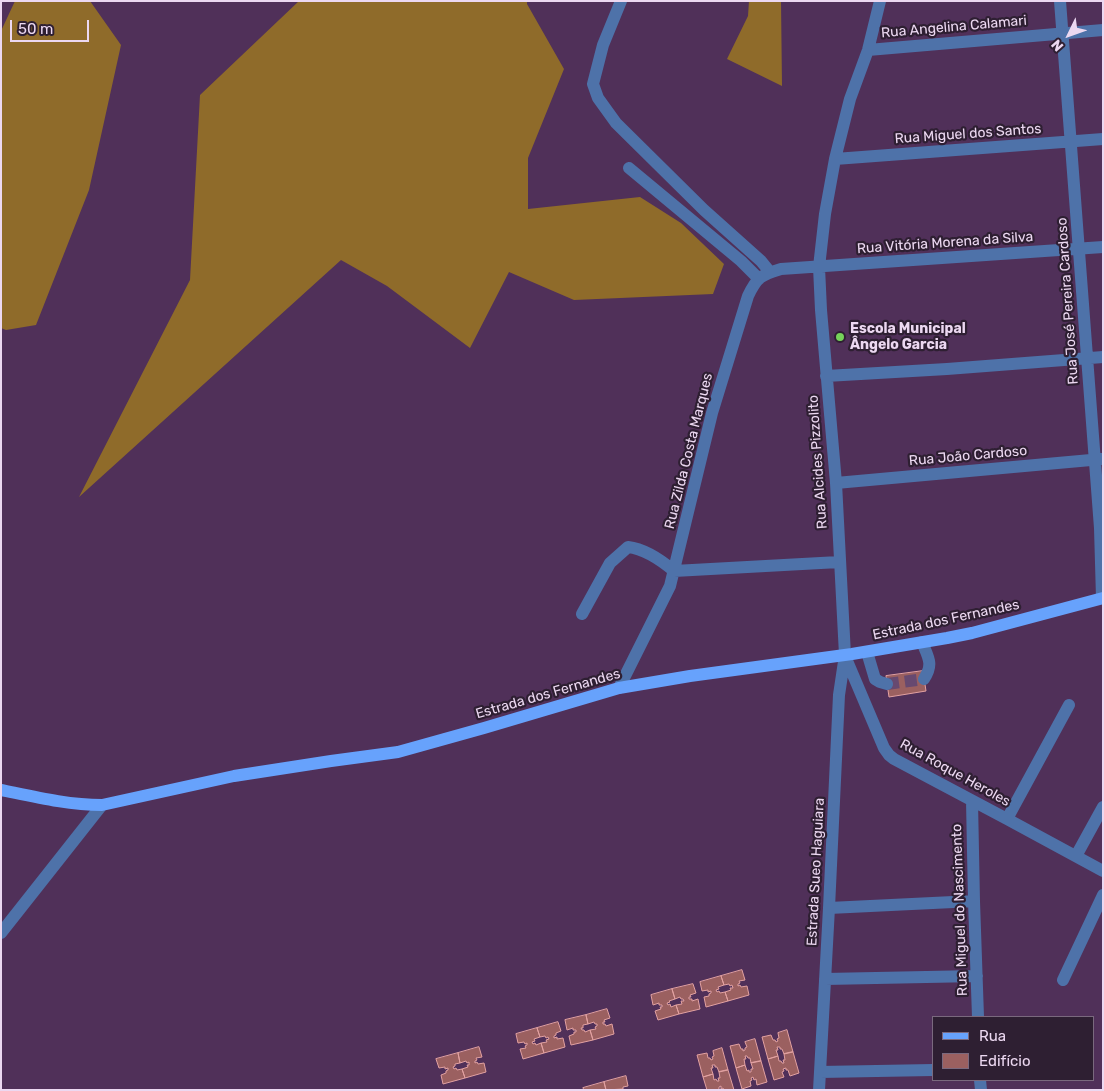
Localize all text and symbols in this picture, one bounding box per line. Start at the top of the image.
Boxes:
scale bar [12,10,91,42]
north arrow [1044,10,1094,60]
street label: Rua Angelina Calamari [880,12,1028,42]
text: 50 m [18,20,53,38]
text: N [1048,36,1067,55]
street label: Rua Miguel dos Santos [894,120,1042,148]
street label: Rua José Pereira Cardoso [1054,217,1082,385]
street label: Rua Vitória Morena da Silva [856,228,1034,258]
place label: Escola Municipal Ângelo Garcia [850,321,966,354]
marker: Escola Municipal Ângelo Garcia [834,331,846,343]
street label: Rua Zilda Costa Marques [661,371,717,531]
street label: Rua Alcides Pizzolito [805,394,831,530]
street label: Rua João Cardoso [908,442,1028,470]
street label: Estrada dos Fernandes [871,596,1021,644]
street label: Estrada dos Fernandes [474,665,622,723]
street label: Rua Roque Heroles [897,736,1013,810]
street label: Estrada Sueo Haguiara [804,797,828,947]
street label: Rua Miguel do Nascimento [949,824,971,996]
legend [932,1016,1094,1081]
text: Rua [979,1027,1006,1045]
text: Edifício [979,1052,1031,1070]

